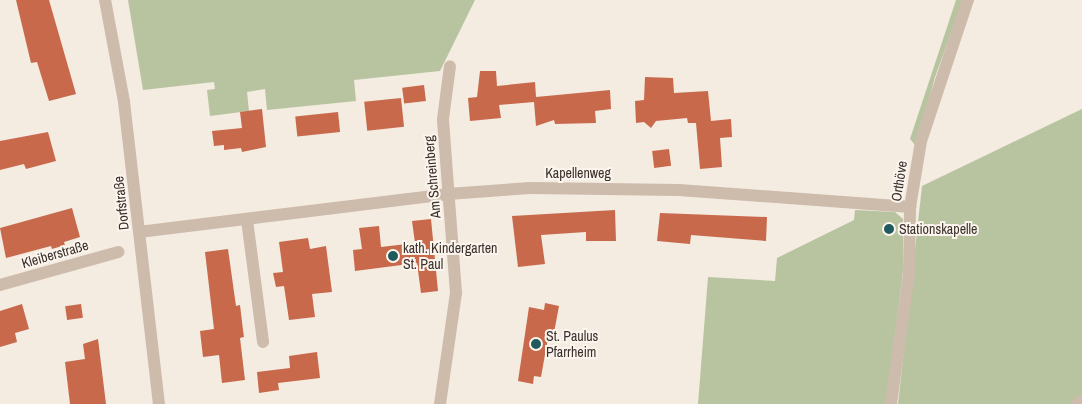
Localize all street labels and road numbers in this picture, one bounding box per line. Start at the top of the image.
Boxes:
street label: Am Schreinberg [420,135,444,219]
street label: Orthöve [888,160,910,202]
street label: Kapellenweg [545,165,611,181]
street label: Dorfstraße [110,175,132,231]
street label: Kleiberstraße [20,236,90,272]

